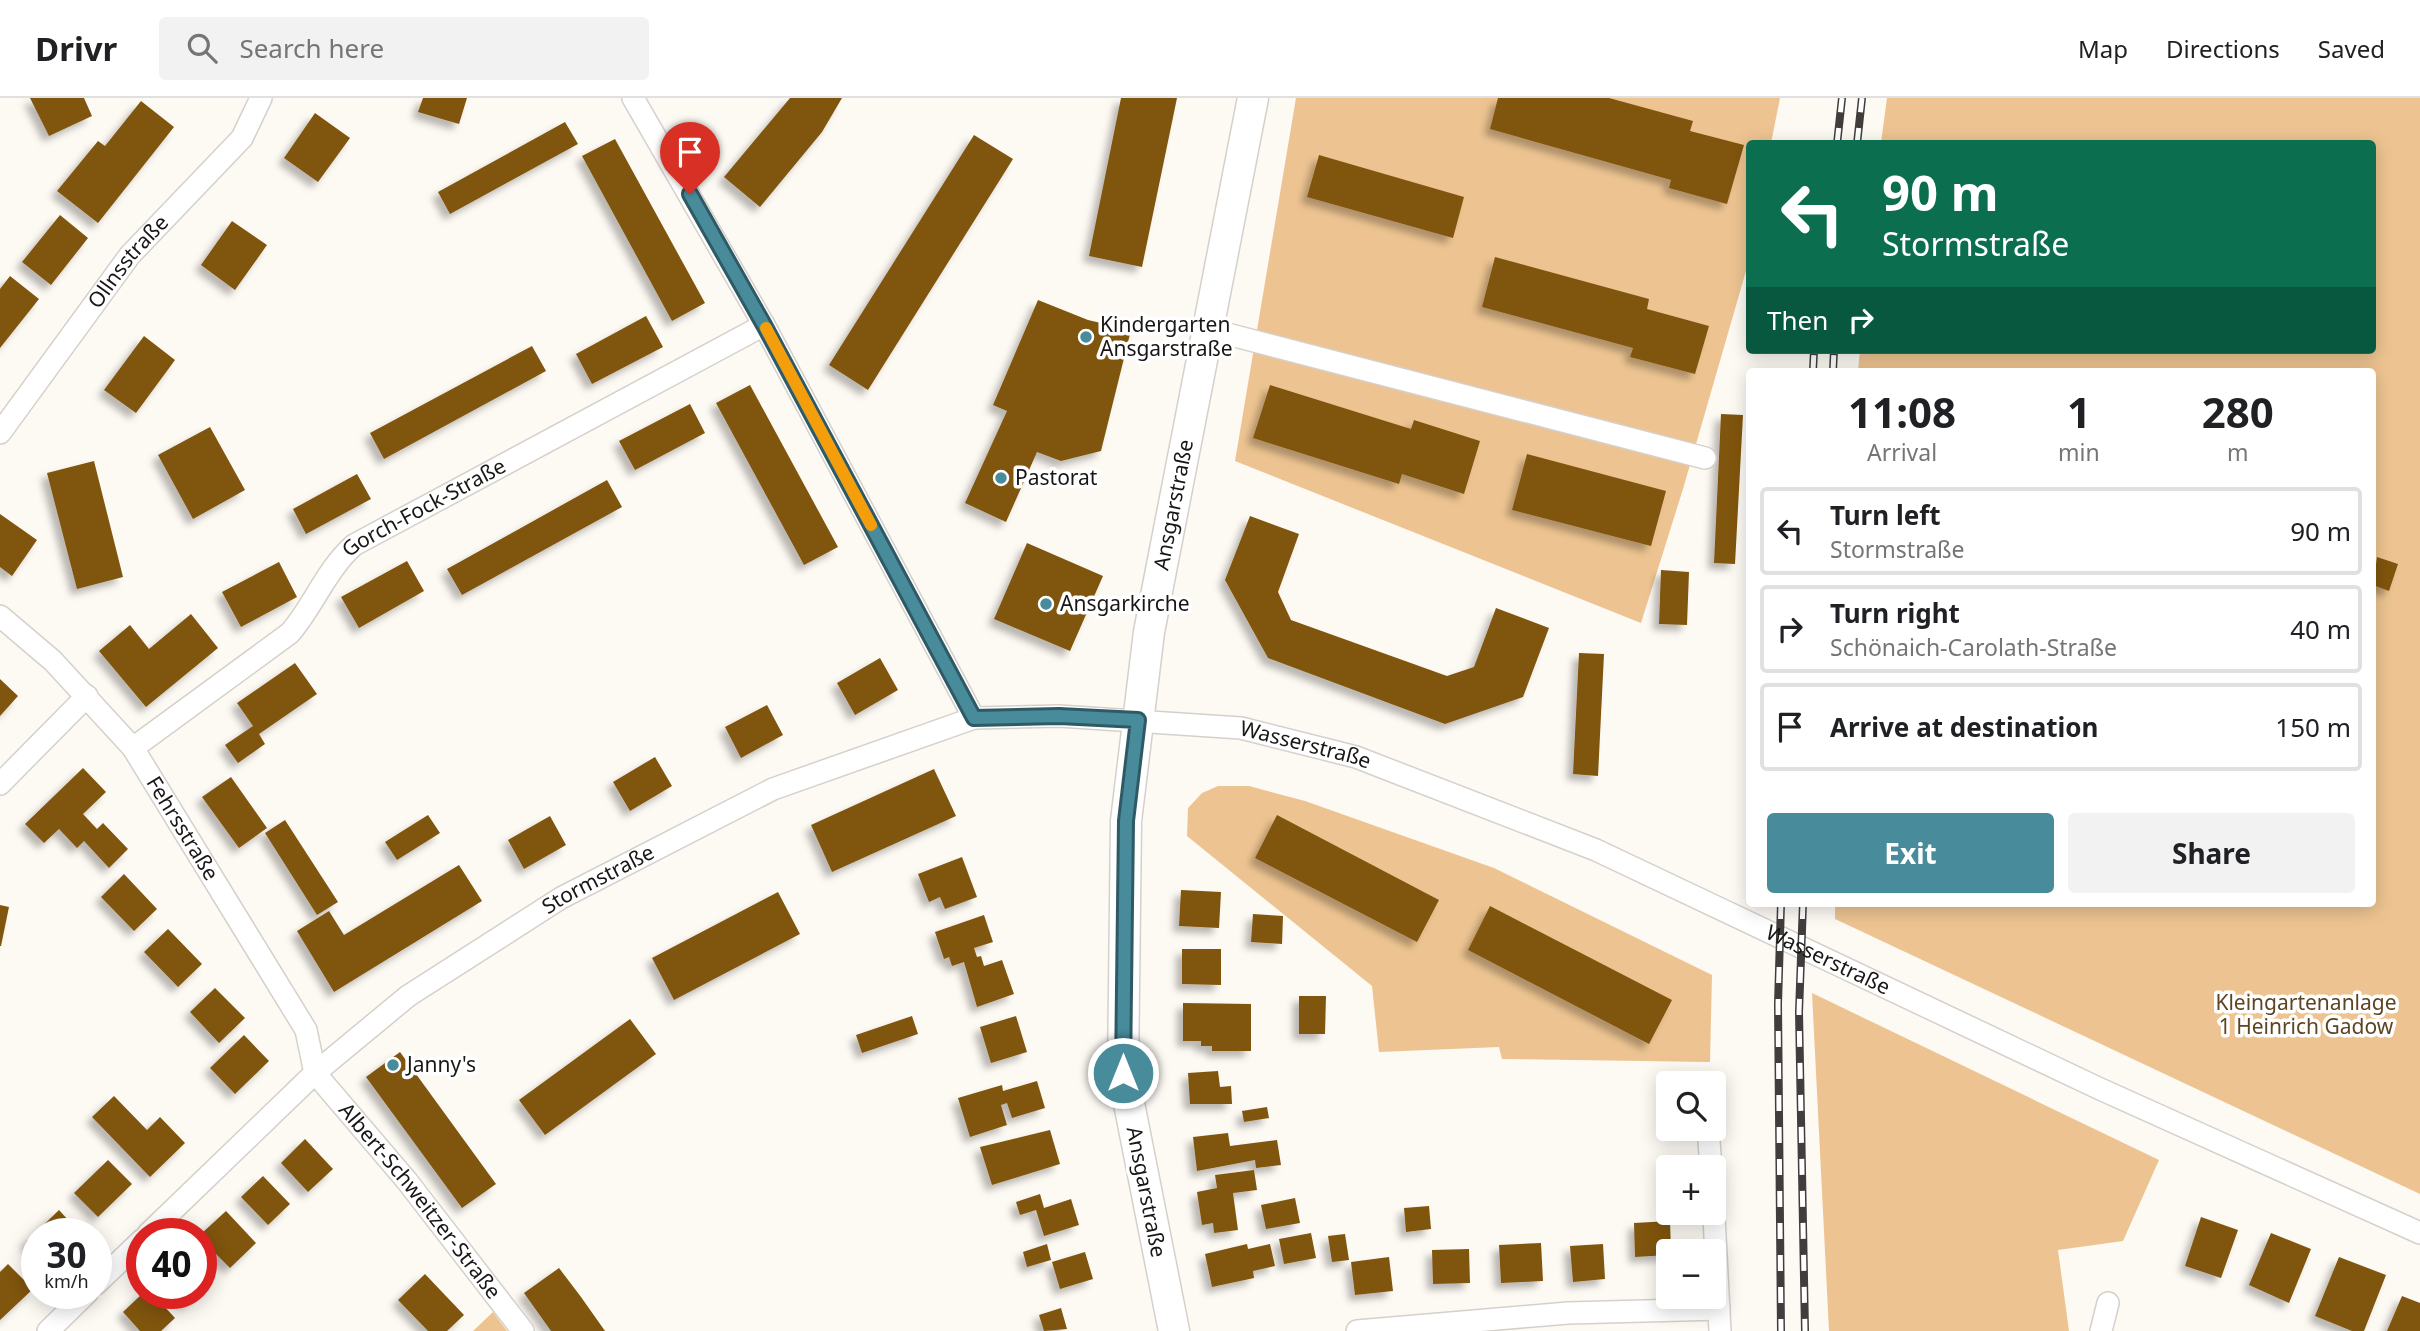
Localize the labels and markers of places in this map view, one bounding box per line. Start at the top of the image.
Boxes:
pin [660,122,720,194]
place label: Kindergarten Ansgarstraße [1100,310,1233,362]
marker: Kindergarten Ansgarstraße [1078,329,1094,345]
place label: Pastorat [1015,463,1098,491]
marker: Pastorat [993,470,1009,486]
place label: Ansgarkirche [1060,589,1190,617]
marker: Ansgarkirche [1038,596,1054,612]
place label: Janny's [405,1050,476,1078]
marker: Janny's [385,1057,401,1073]

